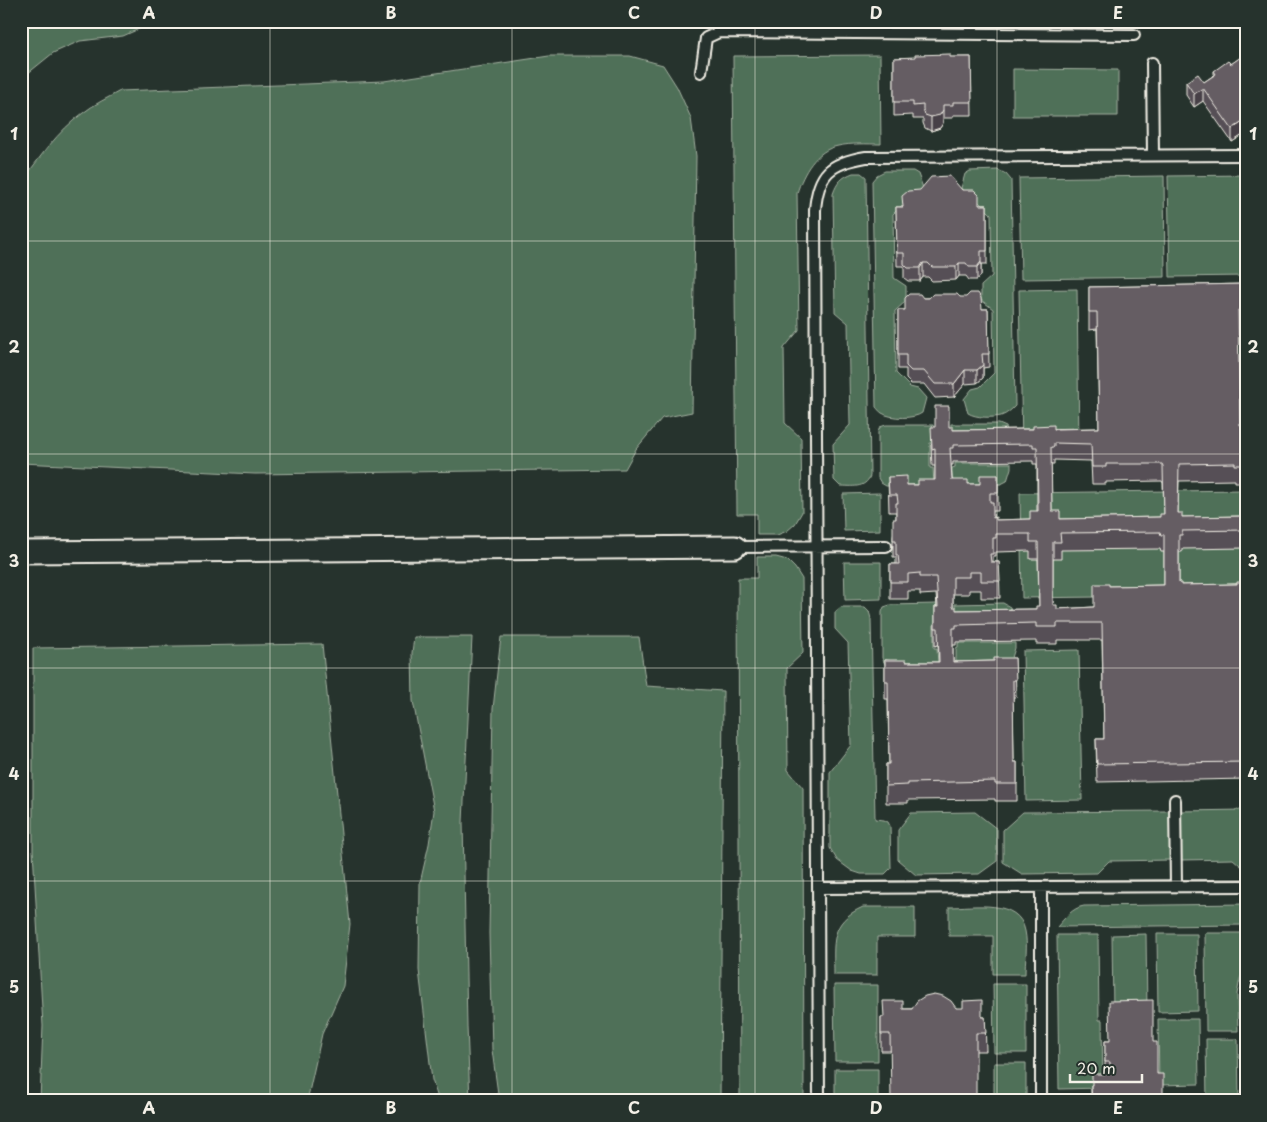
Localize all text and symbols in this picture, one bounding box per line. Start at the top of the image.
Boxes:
text: A [143,0,156,24]
text: B [386,0,397,24]
text: C [628,0,640,24]
text: D [870,0,882,24]
text: E [1113,0,1123,24]
text: 1 [10,121,18,145]
text: 1 [1249,121,1257,145]
text: 2 [8,334,20,358]
text: 2 [1247,334,1259,358]
text: 3 [9,548,19,572]
text: 3 [1248,548,1258,572]
text: 4 [9,761,20,785]
text: 4 [1248,761,1259,785]
text: 5 [9,974,19,998]
text: 5 [1248,974,1258,998]
scale bar [1070,1052,1142,1084]
text: 20 m [1077,1056,1116,1079]
text: A [143,1095,156,1119]
text: B [386,1095,397,1119]
text: C [628,1095,640,1119]
text: D [870,1095,882,1119]
text: E [1113,1095,1123,1119]

